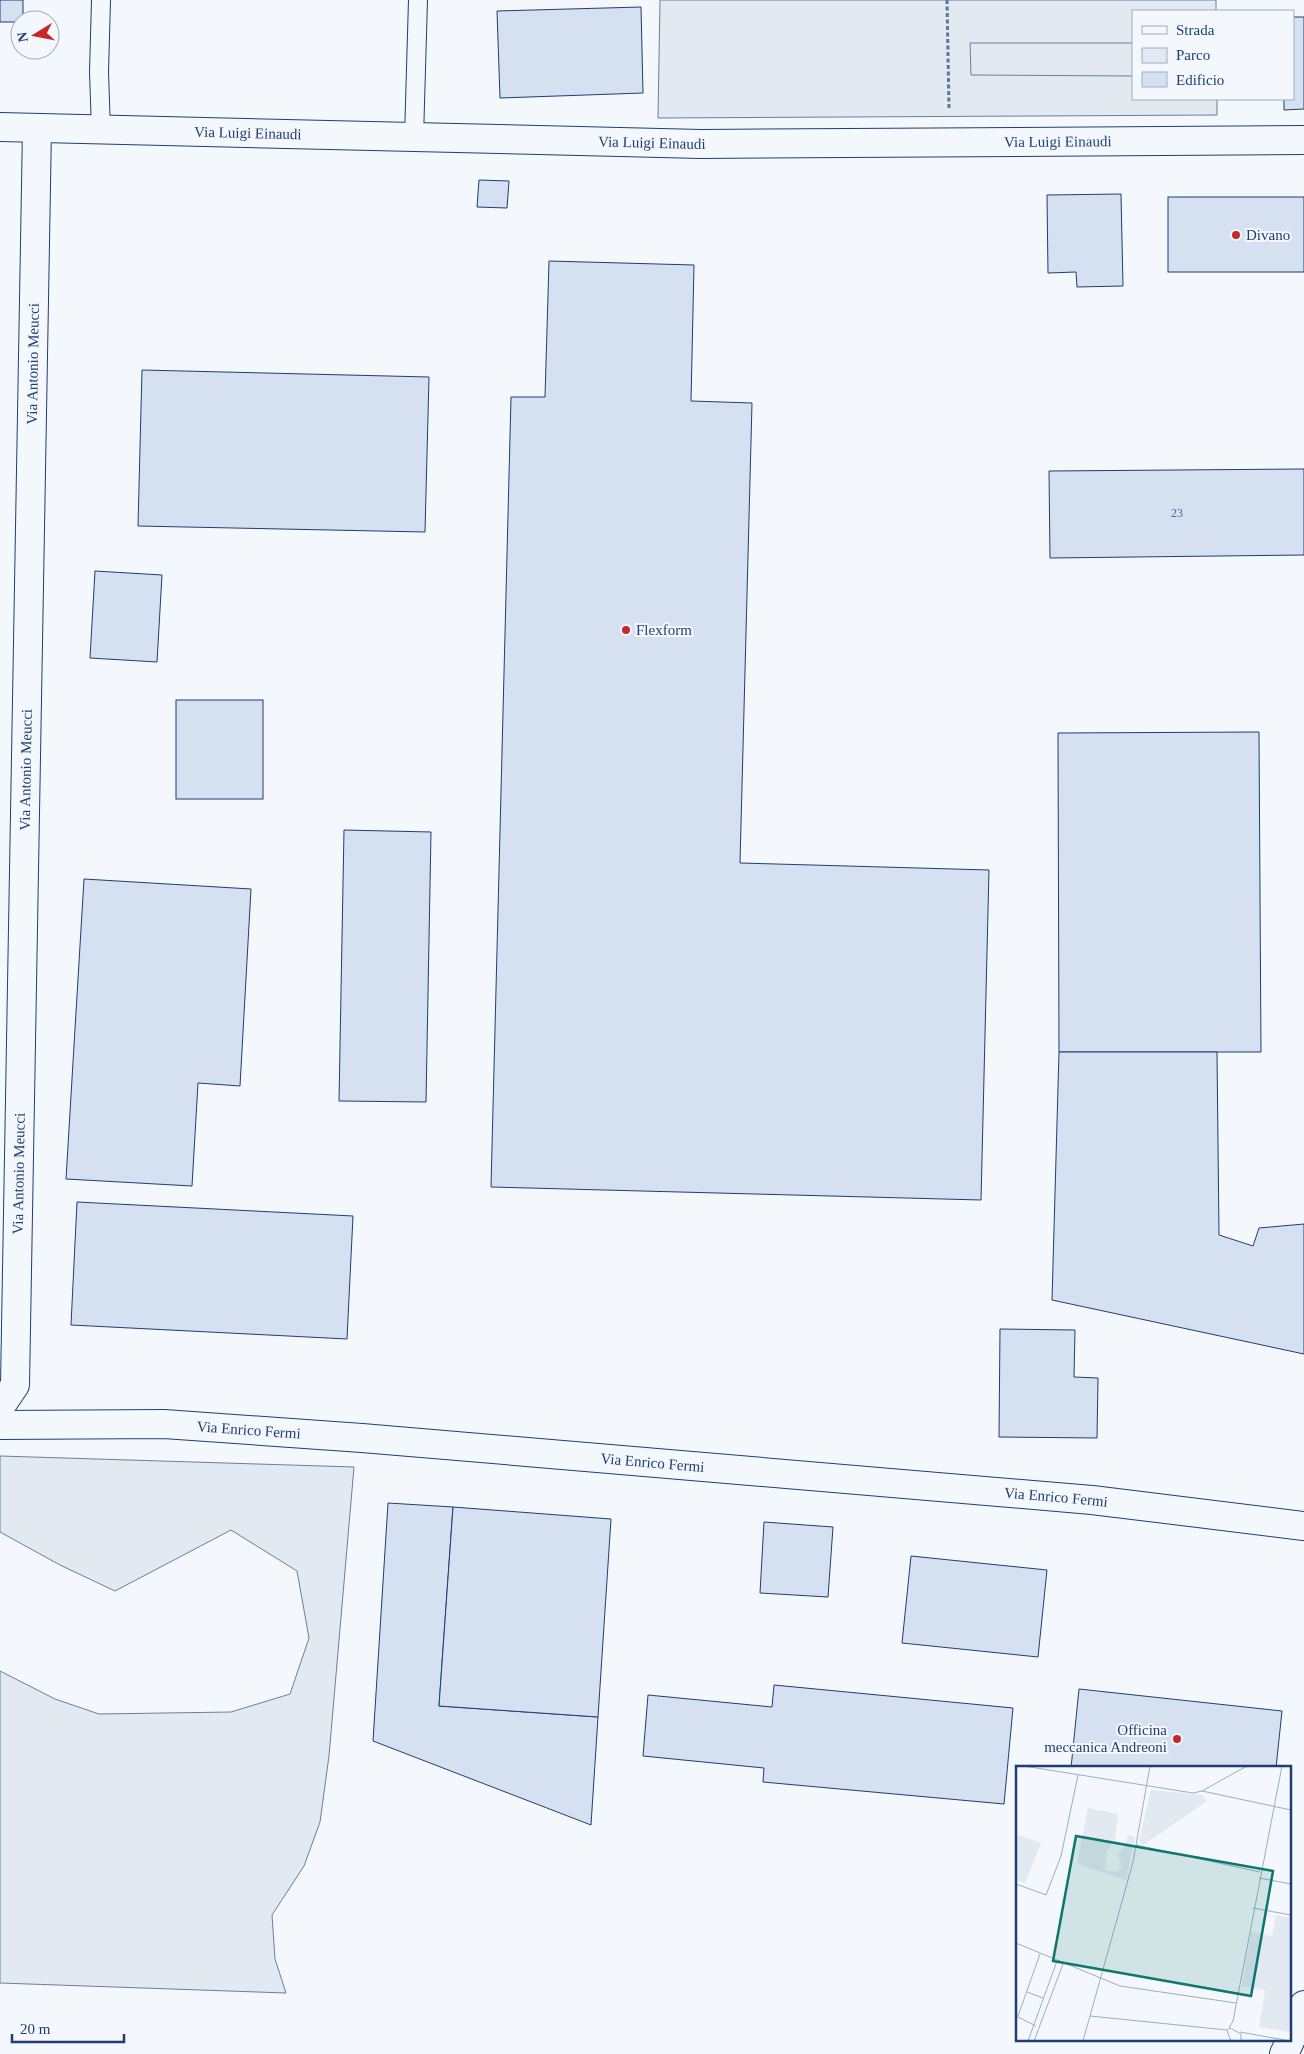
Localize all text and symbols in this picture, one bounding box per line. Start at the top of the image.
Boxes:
north arrow [10,10,60,60]
legend [1132,10,1294,100]
text: Strada [1176,22,1215,38]
text: N [14,31,31,43]
text: Parco [1176,47,1210,63]
text: Edificio [1176,72,1224,88]
street label: Via Luigi Einaudi [194,124,302,142]
street label: Via Luigi Einaudi [1004,133,1112,150]
street label: Via Luigi Einaudi [598,134,706,152]
place label: Divano [1246,227,1290,243]
marker: Divano [1230,229,1242,241]
street label: Via Antonio Meucci [24,303,42,425]
house number: 23 [1171,506,1183,520]
place label: Flexform [636,622,692,638]
marker: Flexform [620,624,632,636]
street label: Via Antonio Meucci [17,709,35,831]
street label: Via Antonio Meucci [10,1113,28,1235]
street label: Via Enrico Fermi [196,1418,301,1442]
street label: Via Enrico Fermi [600,1450,705,1475]
street label: Via Enrico Fermi [1003,1485,1109,1510]
place label: Officina meccanica Andreoni [1044,1722,1167,1755]
marker: Officina meccanica Andreoni [1171,1733,1183,1745]
inset map [1016,1766,1292,2042]
scale bar [12,2012,125,2044]
text: 20 m [20,2021,51,2037]

